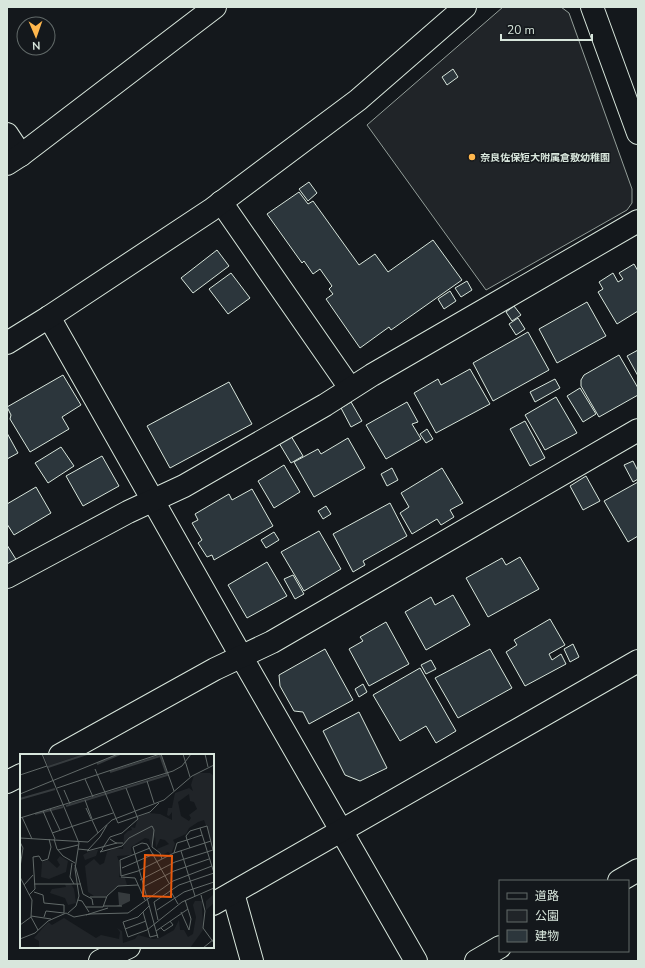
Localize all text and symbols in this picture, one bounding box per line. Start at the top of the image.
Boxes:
north arrow [16,16,56,56]
scale bar [501,16,592,42]
text: 20 m [507,22,535,38]
text: N [32,38,41,53]
place label: 奈良佐保短大附属倉敷幼稚園 [480,151,610,165]
marker: 奈良佐保短大附属倉敷幼稚園 [467,152,477,162]
inset map [20,754,214,948]
legend [499,880,629,952]
text: 道路 [535,888,559,904]
text: 公園 [535,908,559,924]
text: 建物 [535,928,559,944]

